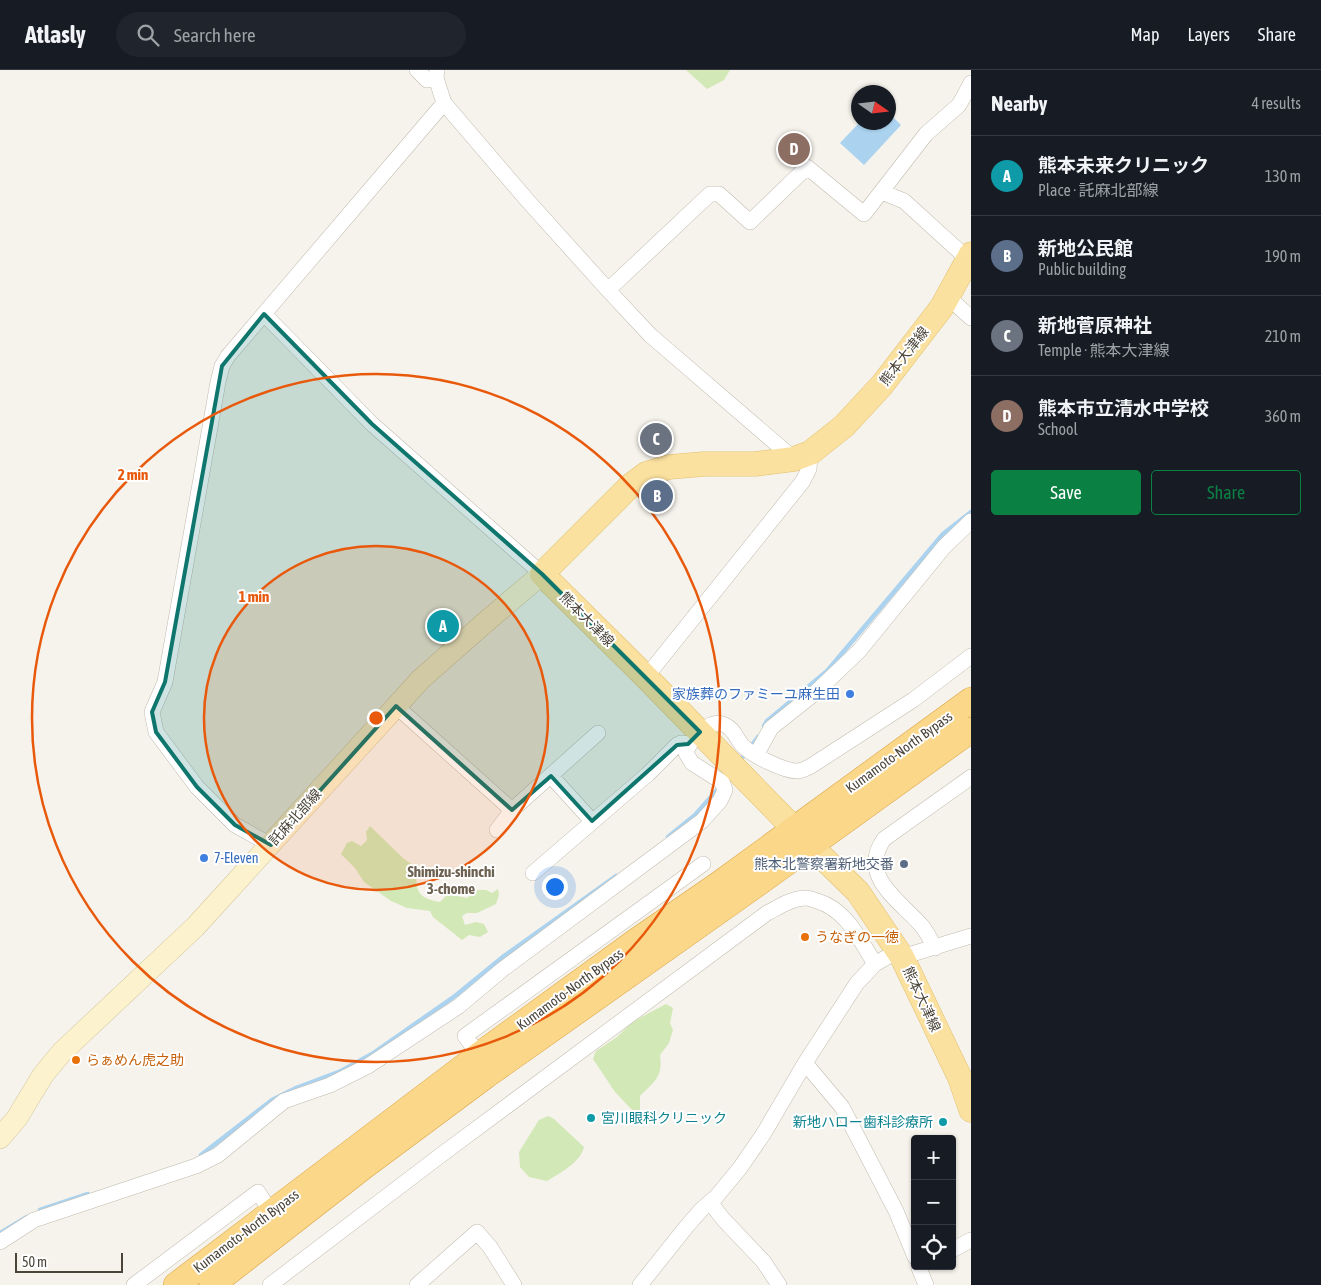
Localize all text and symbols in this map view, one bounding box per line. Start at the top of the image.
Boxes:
search box [116,12,466,57]
text: Atlasly [25,21,86,48]
icon: search [134,21,162,49]
text: Search here [174,24,256,46]
text: Map [1130,24,1159,45]
text: Layers [1187,24,1230,45]
text: Share [1258,24,1296,45]
north arrow [851,85,896,130]
text: Nearby [991,91,1047,115]
text: 4 results [1251,94,1301,112]
pin: D [778,130,810,168]
text: 熊本未来クリニック [1038,154,1209,176]
text: A [1003,167,1011,185]
text: 130 m [1265,167,1301,185]
text: Place · 託麻北部線 [1038,181,1159,199]
text: 新地公民館 [1038,237,1133,259]
text: B [1003,247,1011,265]
text: 190 m [1265,247,1301,265]
text: Public building [1038,260,1126,278]
text: 新地菅原神社 [1038,314,1152,336]
street label: 熊本大津線 [876,323,932,389]
text: C [1003,327,1011,345]
text: 210 m [1265,327,1301,345]
text: Temple · 熊本大津線 [1038,341,1170,359]
text: 熊本市立清水中学校 [1038,397,1209,419]
text: D [1003,407,1011,425]
text: 360 m [1265,407,1301,425]
pin: C [640,420,672,458]
text: School [1038,420,1078,438]
text: 2 min [118,466,148,483]
button: Save [991,470,1141,515]
button: Share [1151,470,1301,515]
pin: B [641,477,673,515]
text: 1 min [239,588,269,605]
street label: 熊本大津線 [557,589,617,649]
pin: A [427,607,459,645]
place label: 家族葬のファミーユ麻生田 [672,686,840,702]
marker: 家族葬のファミーユ麻生田 [844,688,856,700]
street label: Kumamoto-North Bypass [843,708,955,796]
centre of rings [367,709,385,727]
street label: 託麻北部線 [266,786,324,848]
place label: 7-Eleven [214,850,259,866]
marker: 7-Eleven [198,852,210,864]
place label: 熊本北警察署新地交番 [754,856,894,872]
marker: 熊本北警察署新地交番 [898,858,910,870]
district label: Shimizu-shinchi 3-chome [407,863,495,897]
your location [542,874,568,900]
place label: うなぎの一徳 [815,929,899,945]
marker: うなぎの一徳 [799,931,811,943]
street label: Kumamoto-North Bypass [514,945,626,1033]
street label: 熊本大津線 [900,964,944,1034]
place label: らぁめん虎之助 [86,1052,184,1068]
marker: らぁめん虎之助 [70,1054,82,1066]
place label: 宮川眼科クリニック [601,1110,727,1126]
marker: 宮川眼科クリニック [585,1112,597,1124]
place label: 新地ハロー歯科診療所 [793,1114,933,1130]
marker: 新地ハロー歯科診療所 [937,1116,949,1128]
map controls [911,1135,956,1270]
button: + [911,1135,956,1180]
button: − [911,1180,956,1225]
street label: Kumamoto-North Bypass [190,1186,302,1276]
button: locate [911,1225,956,1270]
scale bar [15,1250,122,1273]
text: 50 m [22,1254,47,1270]

